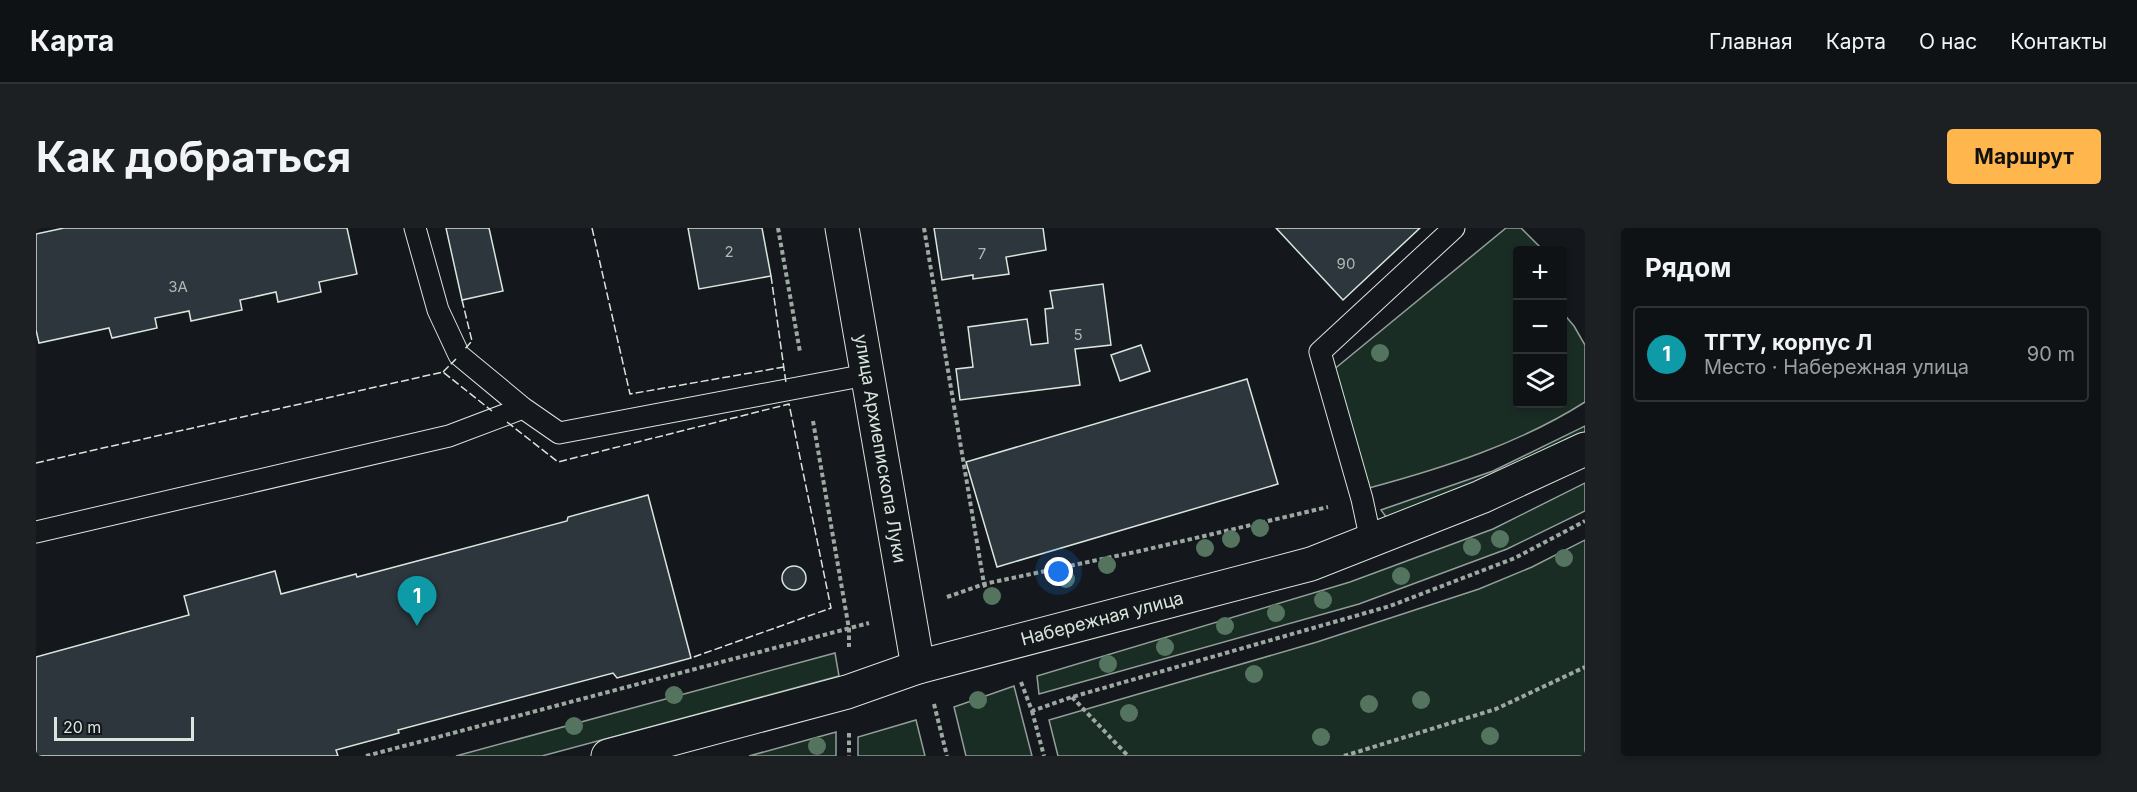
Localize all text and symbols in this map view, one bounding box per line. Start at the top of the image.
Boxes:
text: Карта [30,24,114,58]
text: Главная [1709,29,1793,54]
text: Карта [1826,29,1886,54]
text: О нас [1919,29,1977,54]
text: Контакты [2010,29,2107,54]
button: Маршрут [1947,129,2101,184]
text: Как добраться [36,131,351,182]
house number: 2 [724,242,734,261]
house number: 7 [978,244,986,263]
map controls [1513,246,1567,408]
button: + [1513,246,1567,300]
text: Рядом [1645,252,1731,283]
house number: 90 [1337,254,1355,273]
house number: 3А [168,277,188,296]
button: − [1513,300,1567,354]
house number: 5 [1073,325,1083,344]
text: ТГТУ, корпус Л [1704,329,1872,355]
street label: улица Архиепископа Луки [851,333,911,565]
text: 1 [1662,342,1671,366]
text: 90 m [2027,342,2075,366]
button: layers [1513,354,1567,408]
text: Место · Набережная улица [1704,355,1969,379]
your location [1044,557,1073,586]
pin: 1 [398,576,436,626]
street label: Набережная улица [1018,587,1186,650]
scale bar [54,714,194,742]
text: 20 m [63,717,101,737]

